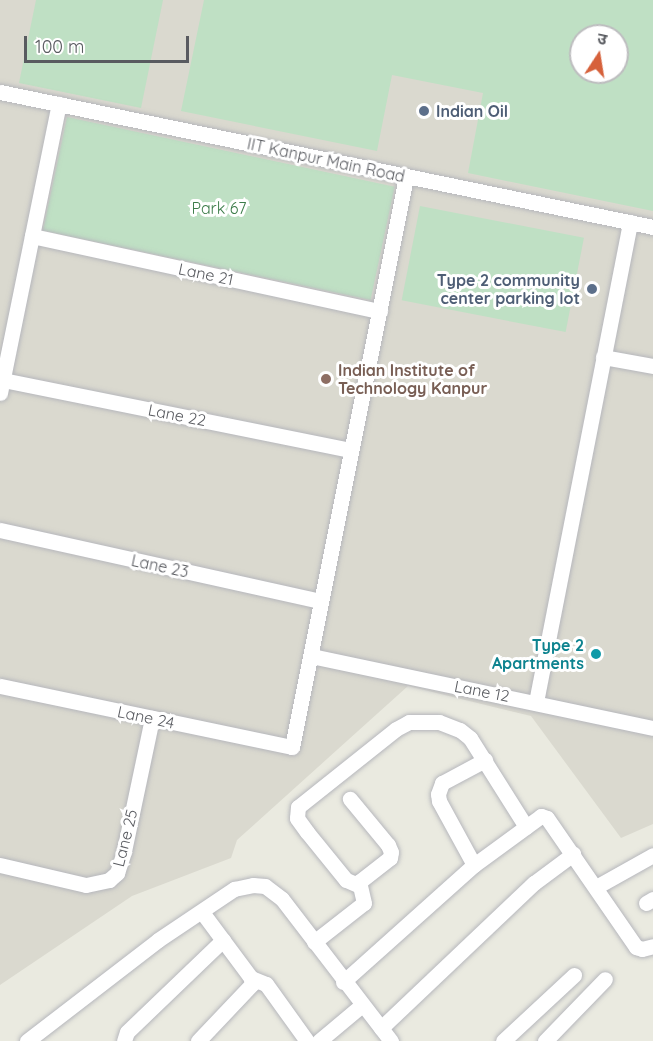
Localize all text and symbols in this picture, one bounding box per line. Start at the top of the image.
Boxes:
scale bar [27,24,192,62]
north arrow [569,24,629,84]
text: उ [596,28,609,49]
text: 100 m [35,35,84,58]
place label: Indian Oil [436,101,508,121]
marker: Indian Oil [417,104,431,118]
street label: IIT Kanpur Main Road [245,134,407,186]
park label: Park 67 [191,198,247,218]
street label: Lane 21 [177,259,235,289]
place label: Type 2 community center parking lot [437,270,580,308]
marker: Type 2 community center parking lot [585,282,599,296]
place label: Indian Institute of Technology Kanpur [338,360,487,398]
marker: Indian Institute of Technology Kanpur [319,372,333,386]
street label: Lane 22 [146,400,208,430]
street label: Lane 23 [130,551,190,581]
place label: Type 2 Apartments [492,635,584,673]
marker: Type 2 Apartments [589,647,603,661]
street label: Lane 12 [453,676,511,706]
street label: Lane 24 [116,702,176,732]
street label: Lane 25 [109,807,141,869]

